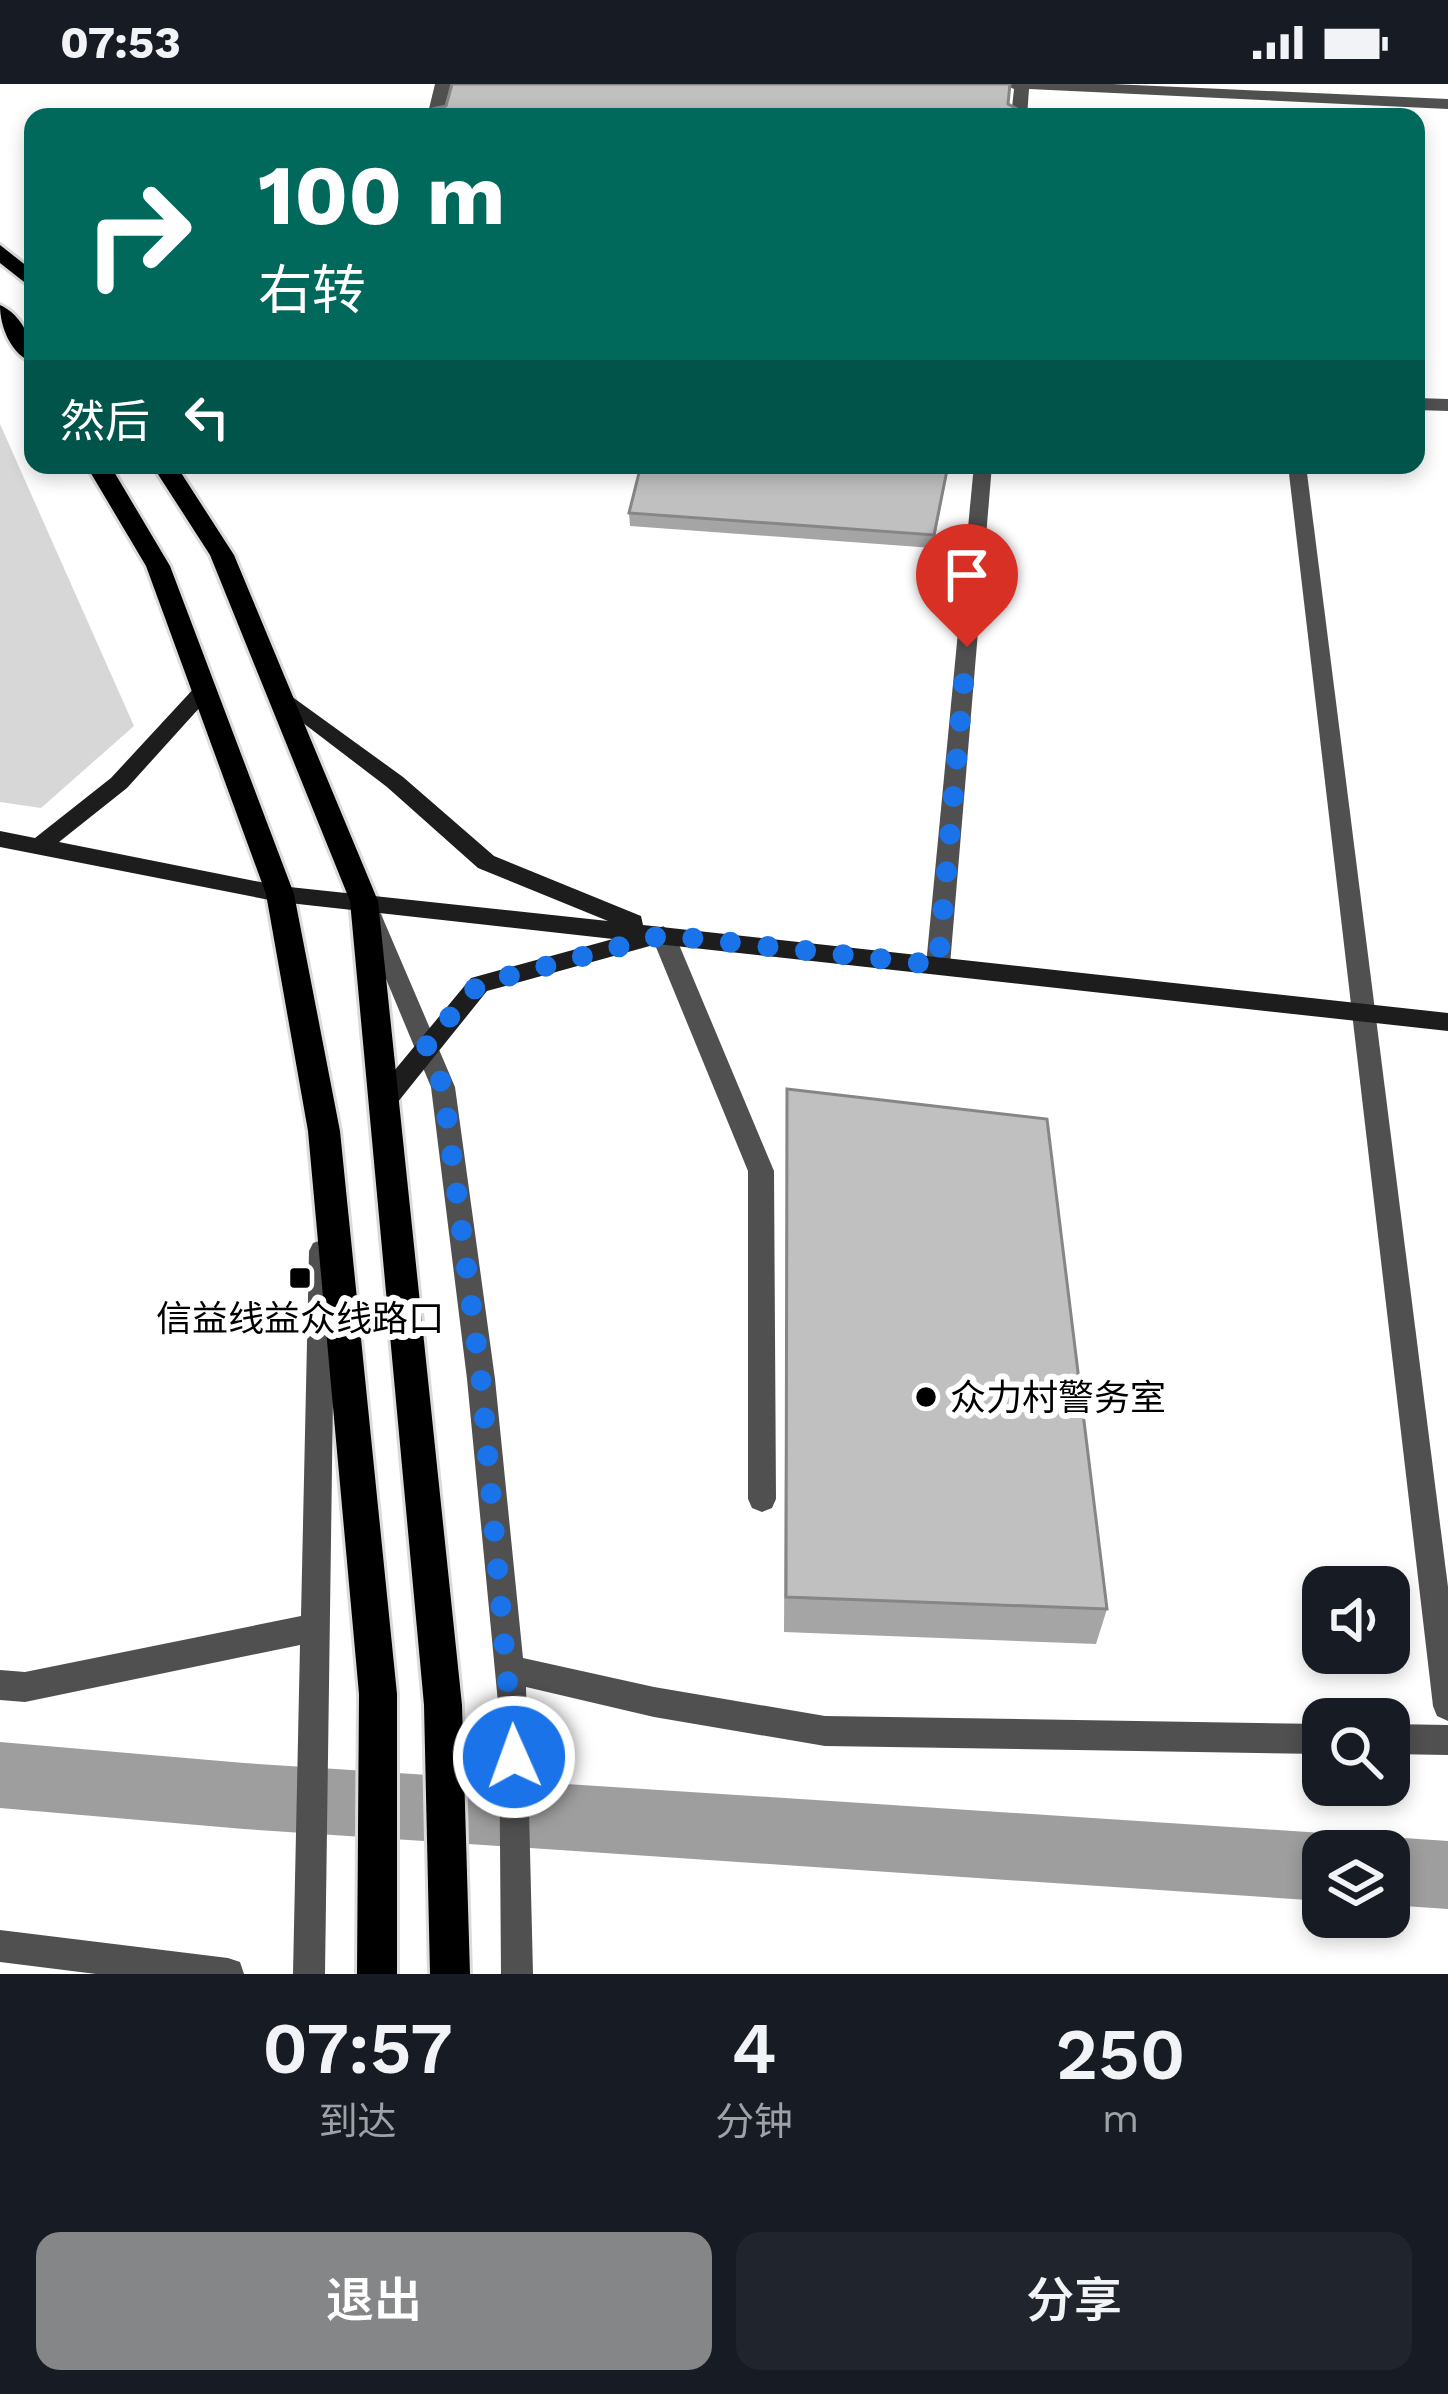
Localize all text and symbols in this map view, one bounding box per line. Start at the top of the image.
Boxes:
text: 07:53 [60,16,181,69]
text: 100 m [258,146,505,244]
icon: right [60,156,216,312]
text: 右转 [258,259,366,322]
icon: left [174,384,240,450]
text: 然后 [60,395,150,448]
pin [916,524,1018,647]
icon: arrive [934,542,1000,608]
marker: 信益线益众线路口 [287,1265,313,1291]
place label: 信益线益众线路口 [156,1298,444,1340]
place label: 众力村警务室 [950,1377,1166,1419]
marker: 众力村警务室 [913,1384,939,1410]
map controls [1302,1566,1410,1938]
button: sound [1302,1566,1410,1674]
position arrow [451,1694,577,1820]
button: search [1302,1698,1410,1806]
button: layers [1302,1830,1410,1938]
text: 07:57 [262,2006,453,2090]
text: 4 [731,2006,777,2090]
text: 250 [1055,2012,1186,2096]
text: m [1102,2096,1139,2141]
text: 到达 [319,2099,397,2144]
text: 分钟 [715,2099,793,2144]
button: 退出 [36,2232,712,2370]
button: 分享 [736,2232,1412,2370]

